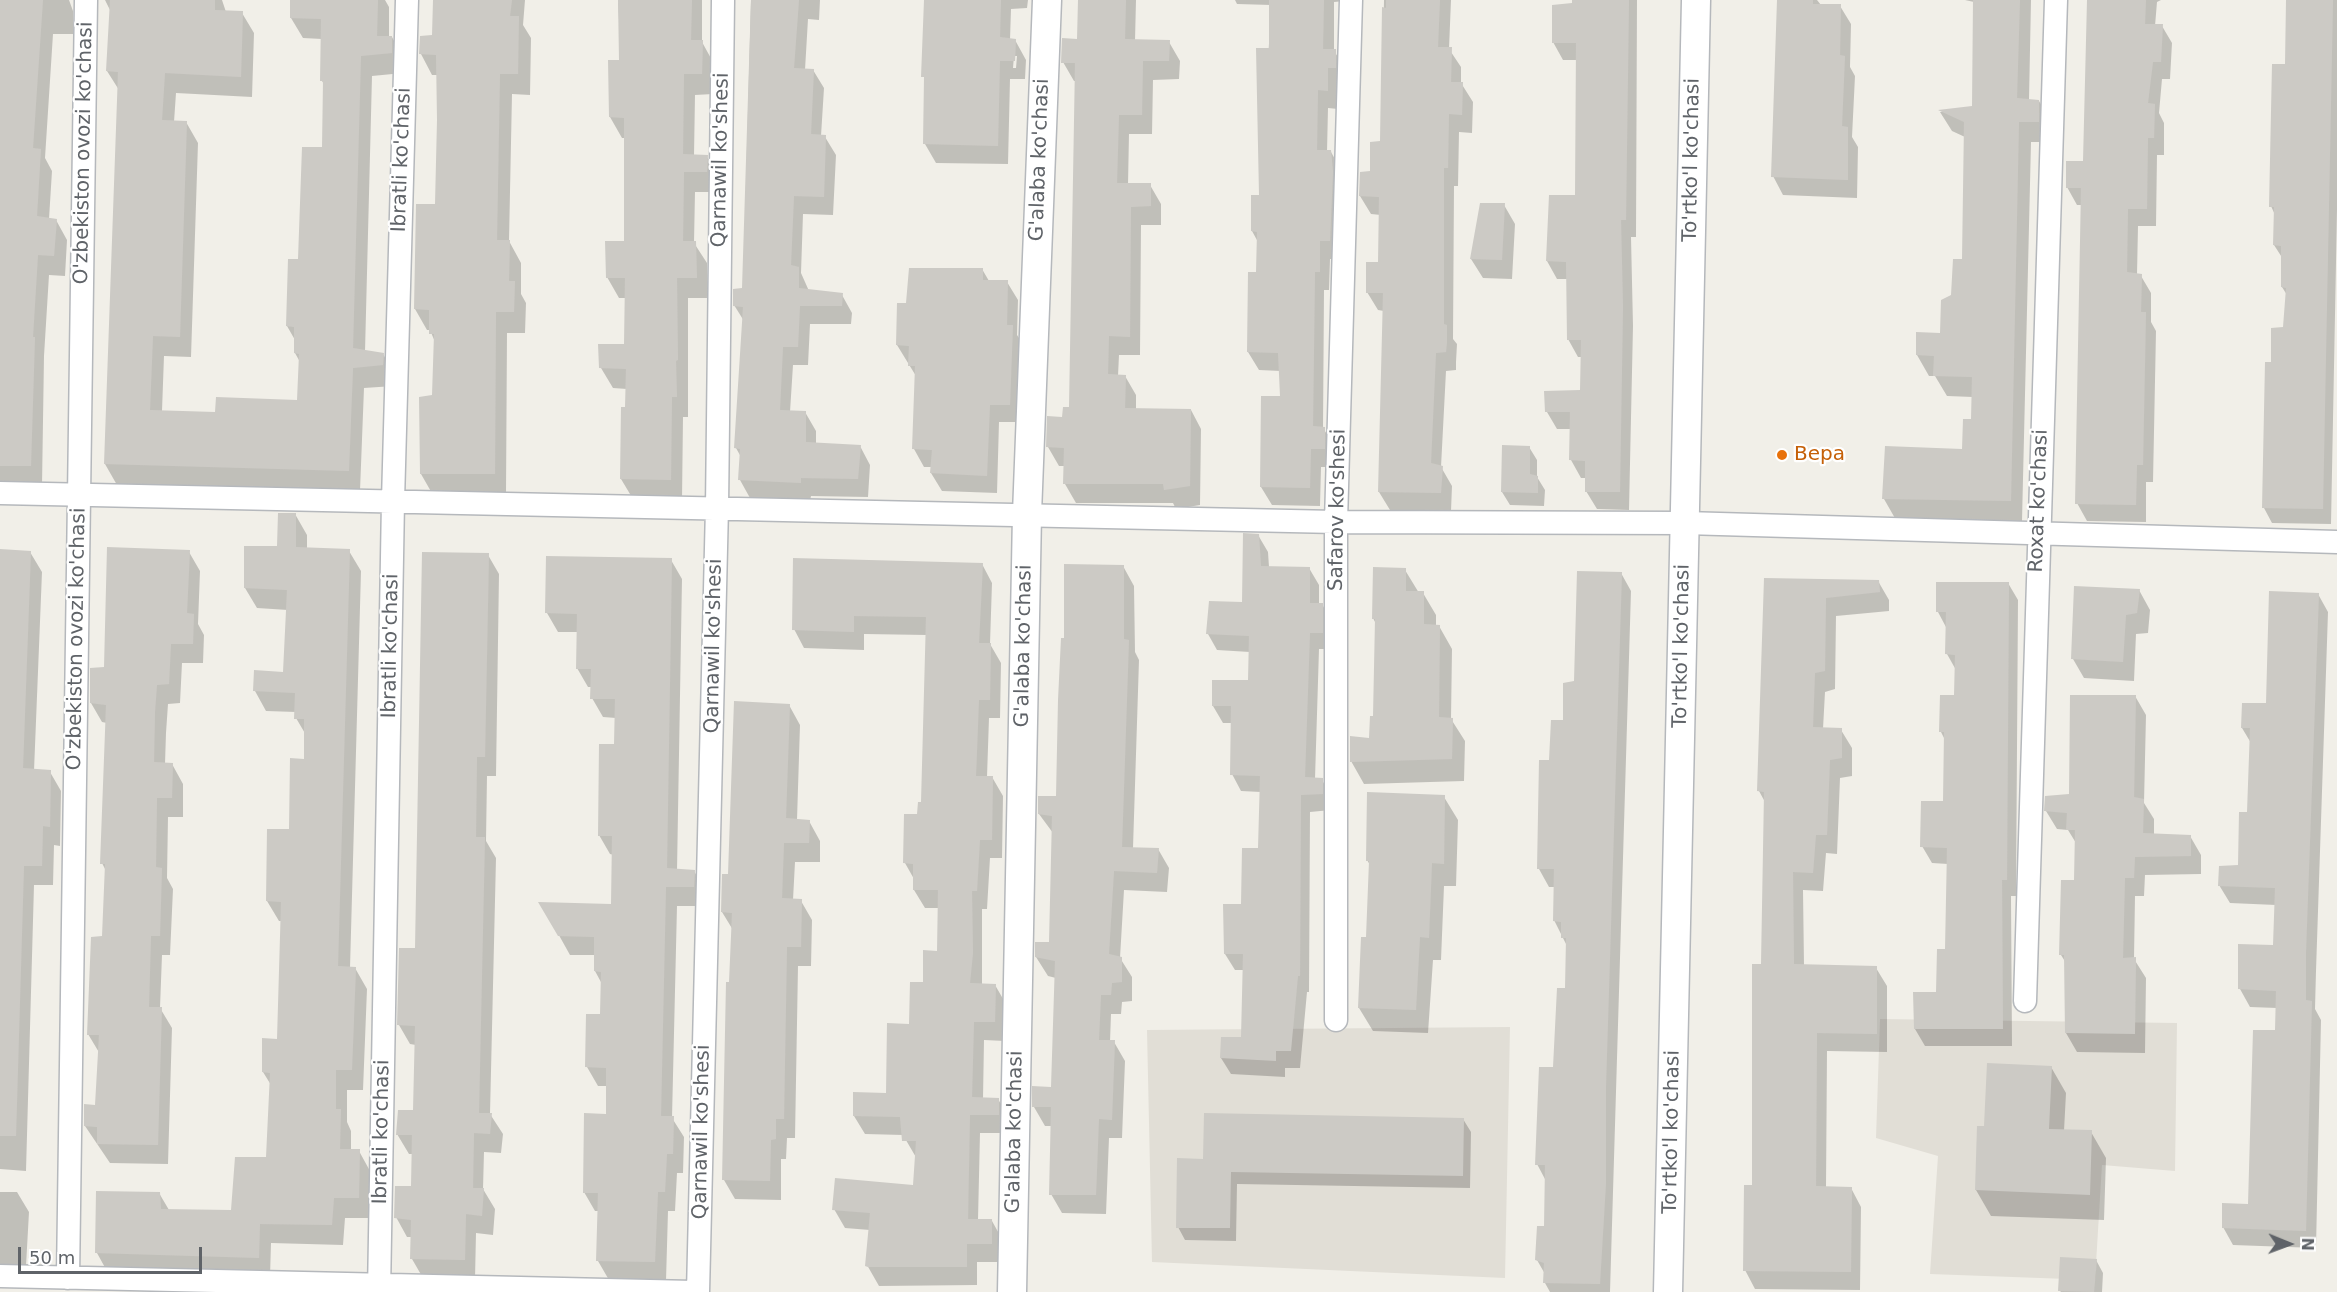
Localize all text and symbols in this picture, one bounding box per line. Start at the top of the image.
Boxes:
street label: O'zbekiston ovozi ko'chasi [70,21,98,285]
street label: Qarnawil ko'shesi [707,72,735,248]
street label: G'alaba ko'chasi [1025,78,1055,242]
street label: To'rtko'l ko'chasi [1679,78,1705,242]
street label: Ibratli ko'chasi [387,87,417,233]
street label: Safarov ko'shesi [1325,429,1351,591]
street label: Roxat ko'chasi [2025,429,2053,573]
place label: Вера [1794,443,1845,467]
marker: Вера [1775,448,1789,462]
street label: O'zbekiston ovozi ko'chasi [63,507,91,771]
street label: Qarnawil ko'shesi [700,558,728,734]
street label: G'alaba ko'chasi [1011,564,1037,728]
street label: To'rtko'l ko'chasi [1669,564,1695,728]
street label: Ibratli ko'chasi [378,573,404,719]
street label: Qarnawil ko'shesi [688,1044,716,1220]
street label: G'alaba ko'chasi [1002,1050,1028,1214]
street label: To'rtko'l ko'chasi [1659,1050,1685,1214]
street label: Ibratli ko'chasi [369,1059,395,1205]
north arrow [2259,1214,2319,1274]
scale bar [21,1235,206,1273]
text: N [2298,1237,2317,1251]
text: 50 m [29,1247,75,1268]

